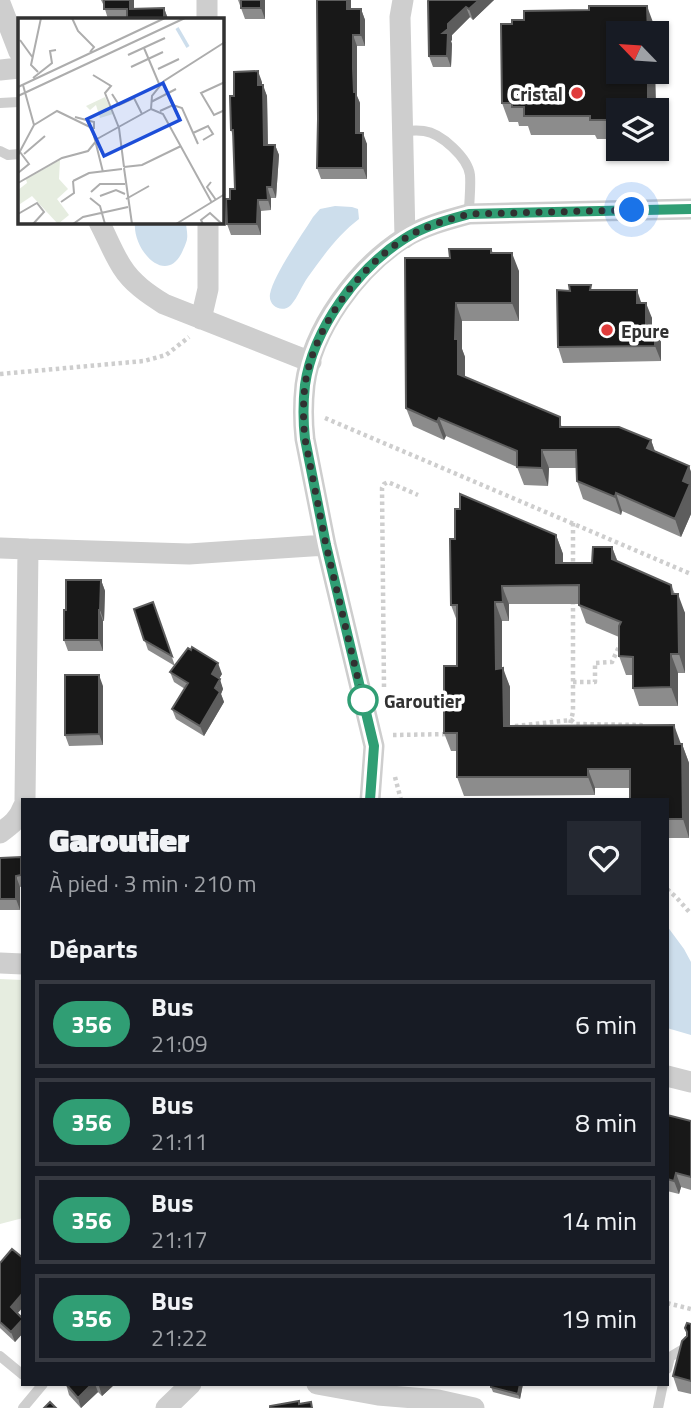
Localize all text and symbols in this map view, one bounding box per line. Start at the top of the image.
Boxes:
inset map [18,18,224,224]
north arrow [606,21,668,84]
map controls [606,21,669,161]
place label: Cristal [510,79,563,108]
marker: Cristal [569,85,585,101]
button: layers [606,98,669,161]
your location [614,192,649,227]
place label: Epure [621,316,669,345]
marker: Epure [599,322,615,338]
marker: Garoutier [348,685,378,715]
place label: Garoutier [384,686,462,715]
text: Garoutier [49,815,189,865]
button: heart [567,821,641,895]
text: À pied · 3 min · 210 m [49,866,256,901]
text: Départs [49,929,138,968]
text: Bus [151,987,193,1026]
text: 6 min [575,1005,637,1044]
text: 356 [71,1006,112,1042]
text: 21:09 [151,1026,208,1061]
text: Bus [151,1085,193,1124]
text: 8 min [575,1103,637,1142]
text: 356 [71,1104,112,1140]
text: 21:11 [151,1124,208,1159]
text: Bus [151,1183,193,1222]
text: 14 min [561,1201,637,1240]
text: 356 [71,1202,112,1238]
text: 21:17 [151,1222,208,1257]
text: Bus [151,1281,193,1320]
text: 19 min [561,1299,637,1338]
text: 356 [71,1300,112,1336]
text: 21:22 [151,1320,208,1355]

